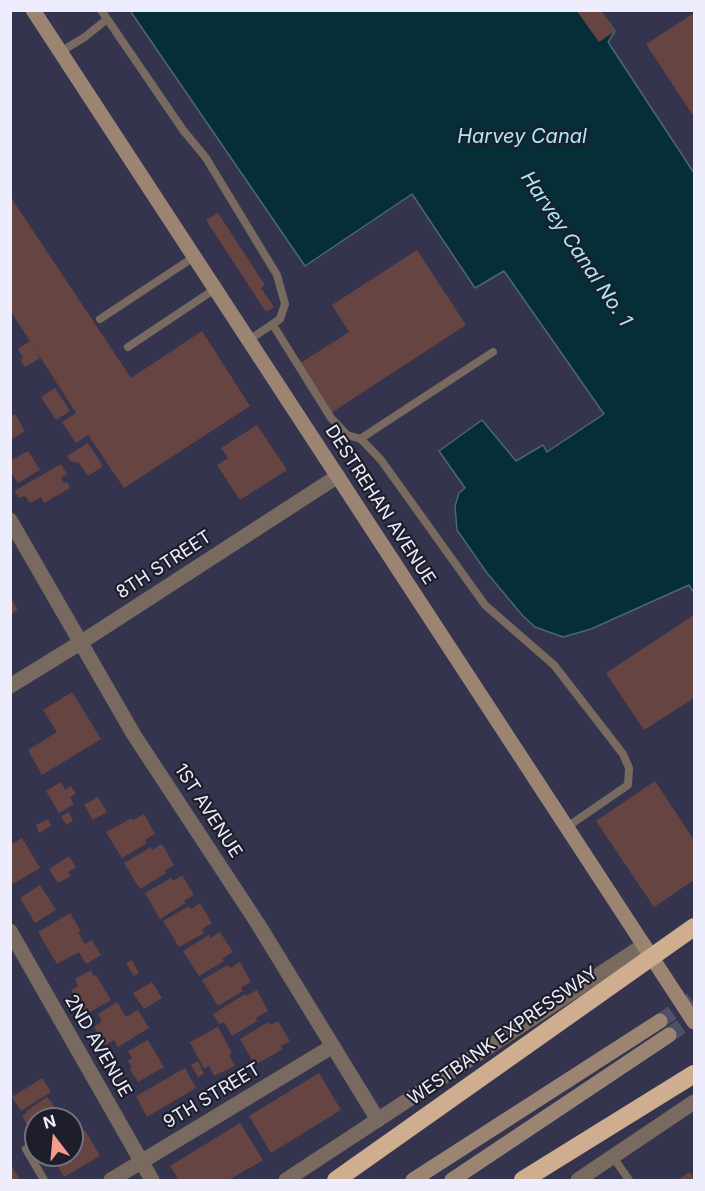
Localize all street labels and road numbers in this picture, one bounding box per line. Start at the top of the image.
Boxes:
street label: DESTREHAN AVENUE [320,421,440,589]
street label: 8TH STREET [112,526,216,604]
street label: 1ST AVENUE [170,760,246,862]
street label: WESTBANK EXPRESSWAY [404,962,602,1110]
street label: 2ND AVENUE [60,991,136,1101]
street label: 9TH STREET [160,1059,264,1133]

